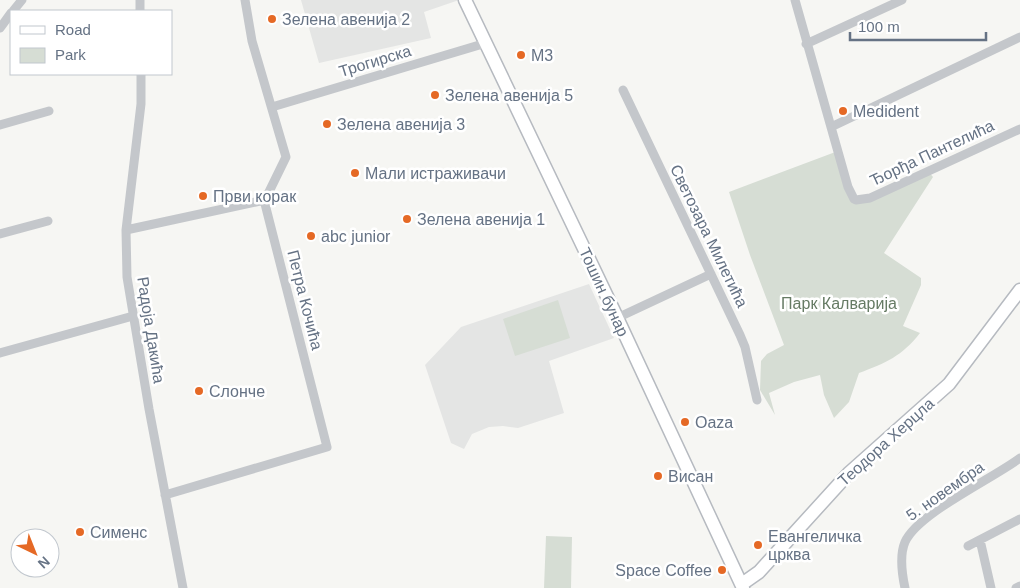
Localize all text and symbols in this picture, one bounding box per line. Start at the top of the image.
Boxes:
legend [10,10,172,75]
scale bar [850,10,986,42]
place label: Зелена авенија 2 [282,11,410,28]
marker: Зелена авенија 2 [266,13,278,25]
text: 100 m [858,18,900,35]
text: Road [55,21,91,38]
street label: Трогирска [337,42,413,80]
text: Park [55,46,86,63]
place label: М3 [531,47,553,64]
marker: М3 [515,49,527,61]
place label: Зелена авенија 5 [445,87,573,104]
marker: Зелена авенија 5 [429,89,441,101]
place label: Medident [853,103,919,120]
marker: Medident [837,105,849,117]
place label: Зелена авенија 3 [337,116,465,133]
street label: Ђорђа Пантелића [867,117,997,189]
marker: Зелена авенија 3 [321,118,333,130]
street label: Светозара Милетића [667,162,751,310]
place label: Мали истраживачи [365,165,506,182]
marker: Мали истраживачи [349,167,361,179]
place label: Први корак [213,188,297,205]
marker: Први корак [197,190,209,202]
place label: Зелена авенија 1 [417,211,545,228]
marker: Зелена авенија 1 [401,213,413,225]
place label: abc junior [321,228,391,245]
marker: abc junior [305,230,317,242]
street label: Тошин бунар [576,245,632,339]
street label: Петра Кочића [284,248,326,352]
street label: Радоја Дакића [134,276,168,385]
park label: Парк Калварија [781,295,897,312]
place label: Слонче [209,383,265,400]
marker: Слонче [193,385,205,397]
street label: Теодора Херцла [835,395,937,489]
place label: Oaza [695,414,733,431]
marker: Oaza [679,416,691,428]
street label: 5. новембра [903,458,987,524]
place label: Висан [668,468,713,485]
marker: Висан [652,470,664,482]
place label: Сименс [90,524,147,541]
marker: Сименс [74,526,86,538]
north arrow [10,528,60,578]
place label: Евангеличка црква [768,528,862,563]
marker: Евангеличка црква [752,539,764,551]
text: N [35,553,53,572]
place label: Space Coffee [615,562,712,579]
marker: Space Coffee [716,564,728,576]

